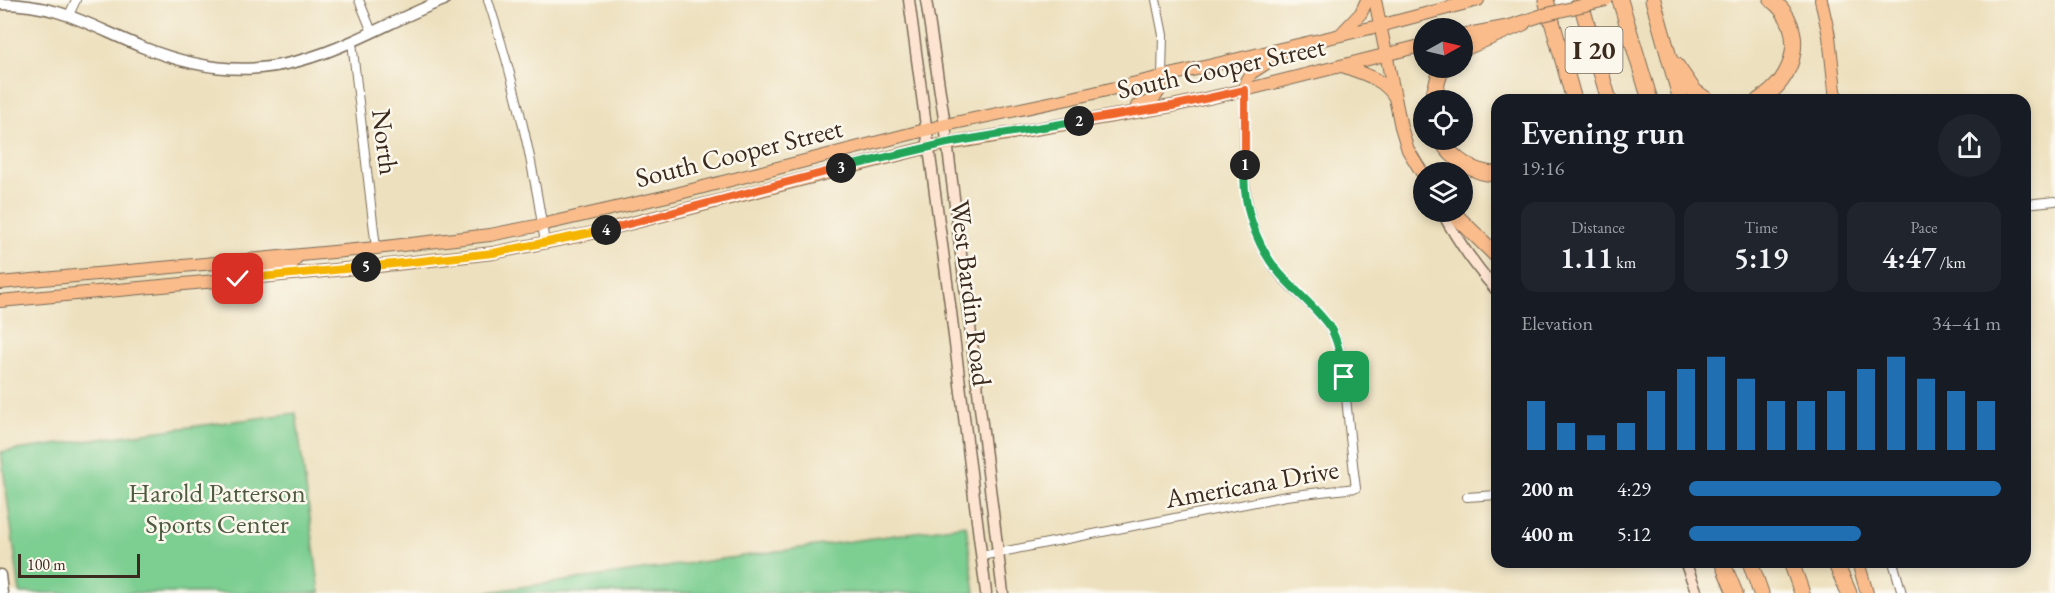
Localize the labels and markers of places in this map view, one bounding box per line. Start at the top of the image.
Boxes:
pin: 2 [1064,106,1094,136]
pin: 1 [1230,150,1260,180]
pin: 3 [826,153,856,183]
pin: 4 [591,215,621,245]
pin: 5 [351,252,381,282]
pin [212,253,263,304]
pin [1318,351,1369,402]

